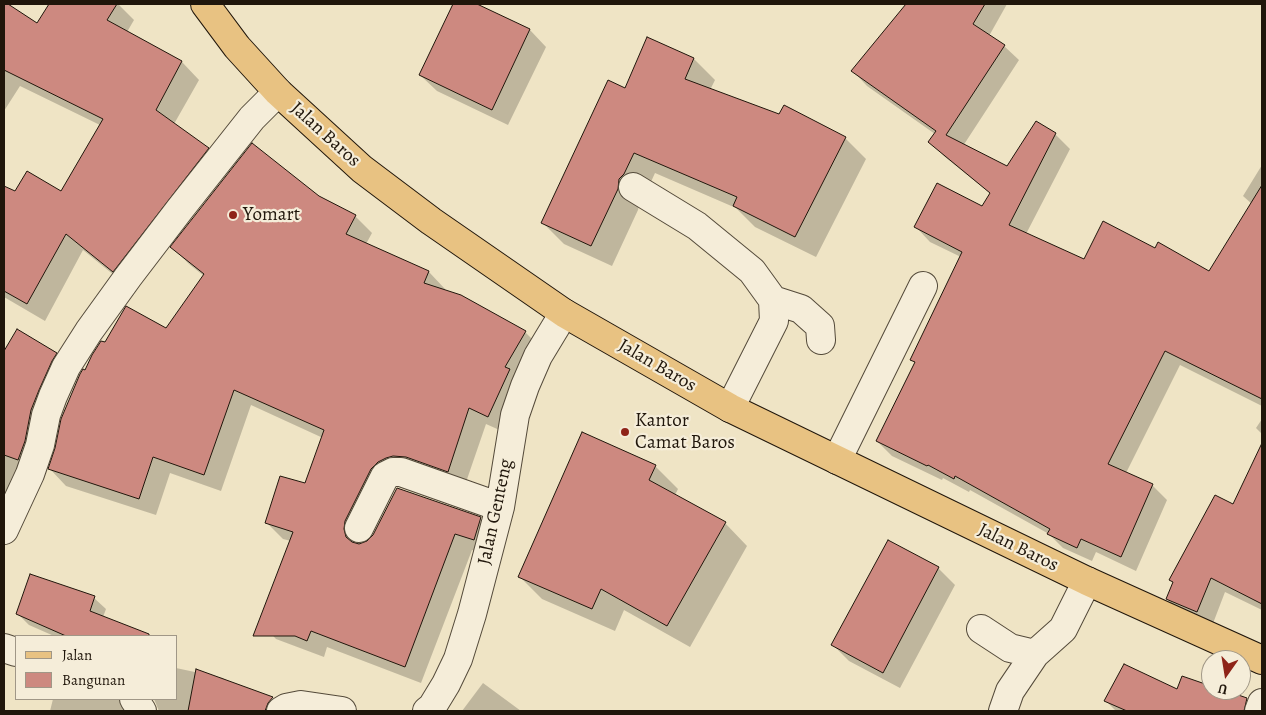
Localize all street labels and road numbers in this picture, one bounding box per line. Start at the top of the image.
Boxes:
street label: Jalan Baros [285,98,365,172]
street label: Jalan Baros [614,334,700,398]
street label: Jalan Genteng [474,457,518,567]
street label: Jalan Baros [974,519,1062,577]

